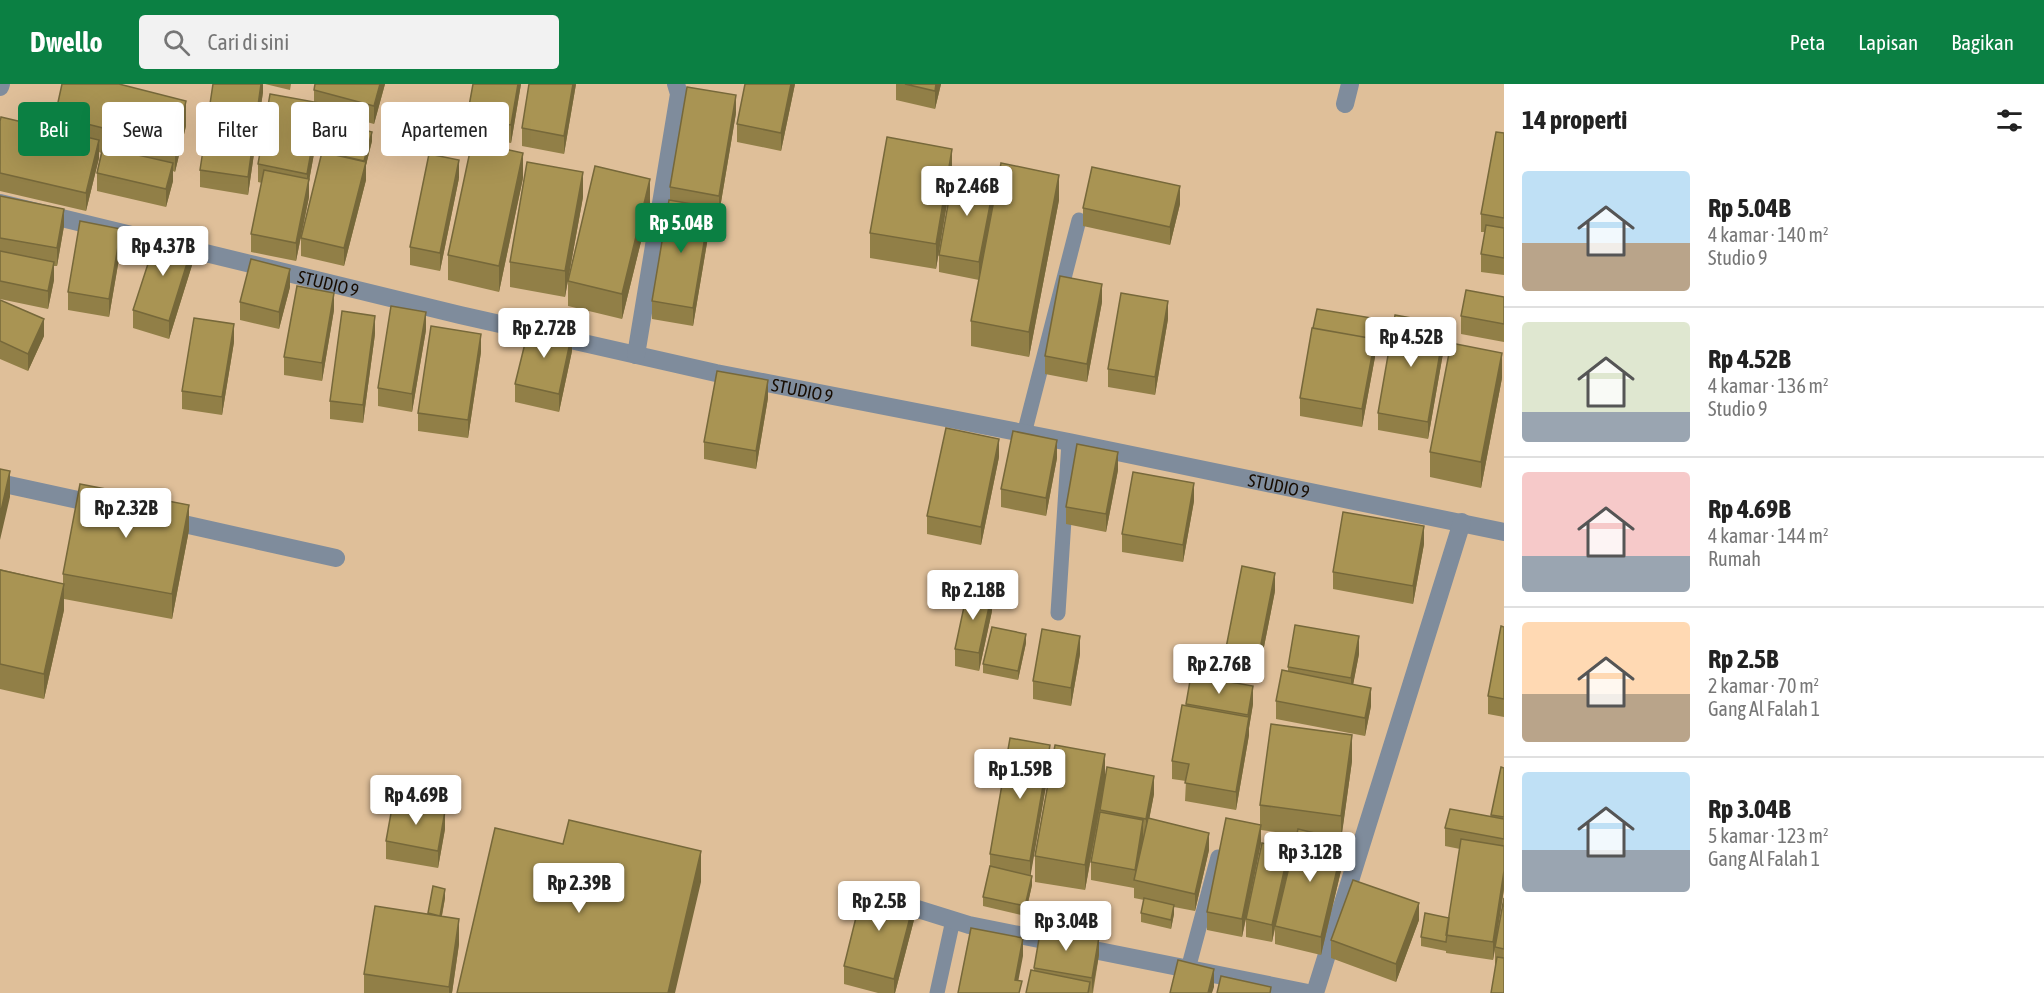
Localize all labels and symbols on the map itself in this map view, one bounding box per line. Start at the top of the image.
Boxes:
pin: Rp 2.46B [905,166,1029,217]
pin: Rp 5.04B [619,203,743,254]
pin: Rp 4.37B [101,226,225,277]
street label: STUDIO 9 [296,265,361,301]
pin: Rp 2.72B [482,308,606,359]
pin: Rp 4.52B [1349,317,1473,368]
street label: STUDIO 9 [770,374,835,406]
street label: STUDIO 9 [1246,469,1312,502]
pin: Rp 2.32B [64,488,188,539]
pin: Rp 2.18B [911,570,1035,621]
pin: Rp 2.76B [1157,644,1281,695]
pin: Rp 1.59B [958,749,1082,800]
pin: Rp 4.69B [354,775,478,826]
pin: Rp 3.12B [1248,832,1372,883]
pin: Rp 2.39B [517,863,641,914]
pin: Rp 2.5B [824,881,934,932]
pin: Rp 3.04B [1004,901,1128,952]

